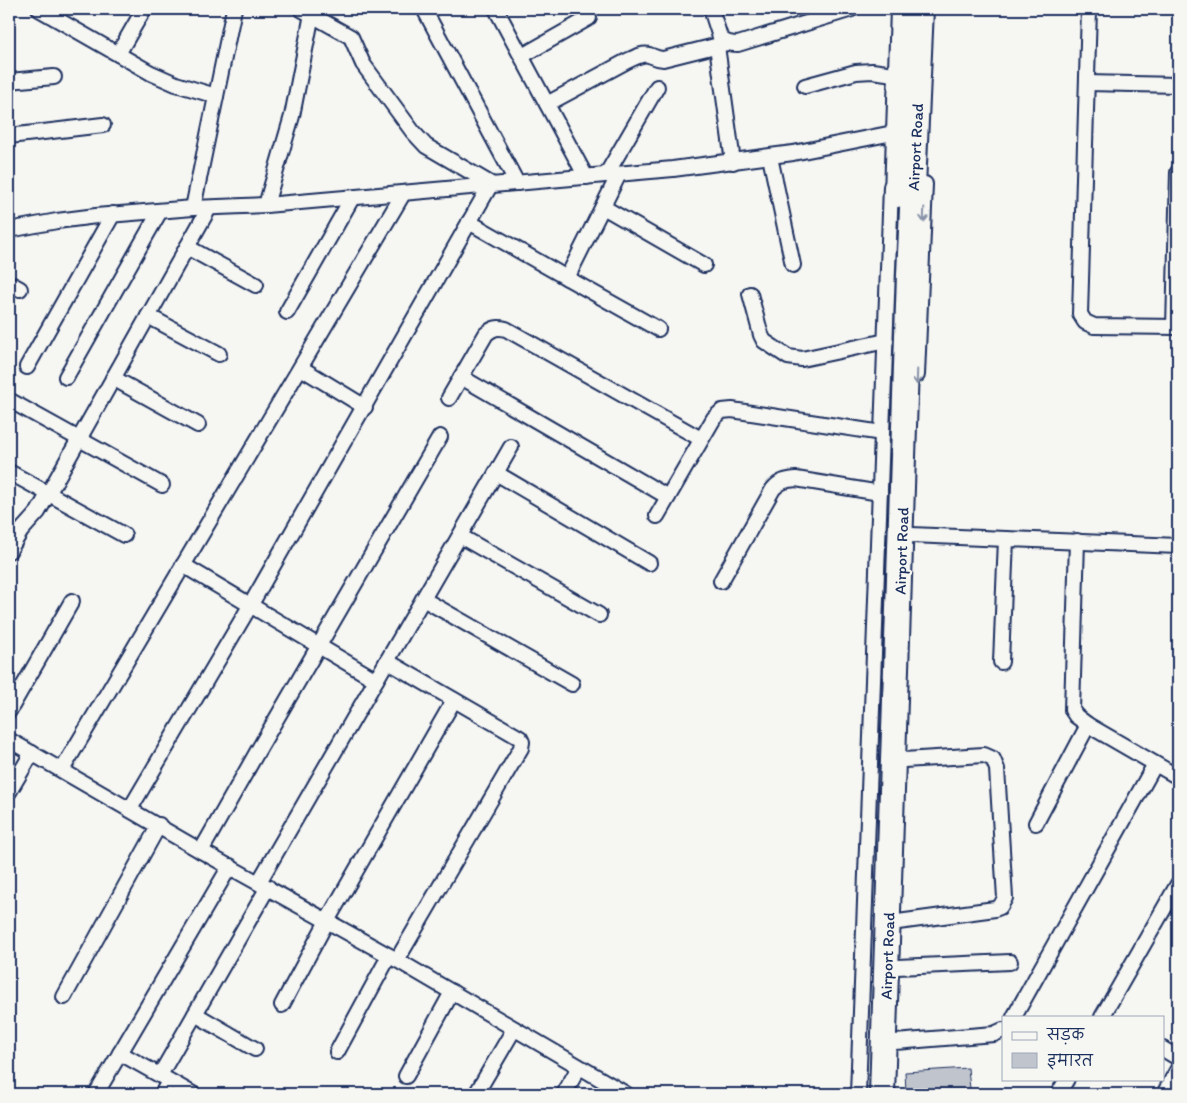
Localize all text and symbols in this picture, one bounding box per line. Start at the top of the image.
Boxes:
street label: Airport Road [904,102,927,191]
one-way arrow [919,207,928,223]
one-way arrow [913,369,922,385]
street label: Airport Road [890,507,913,595]
street label: Airport Road [876,912,899,1000]
legend [1002,1016,1164,1080]
text: सड़क [1046,1026,1085,1045]
text: इमारत [1047,1052,1094,1070]

